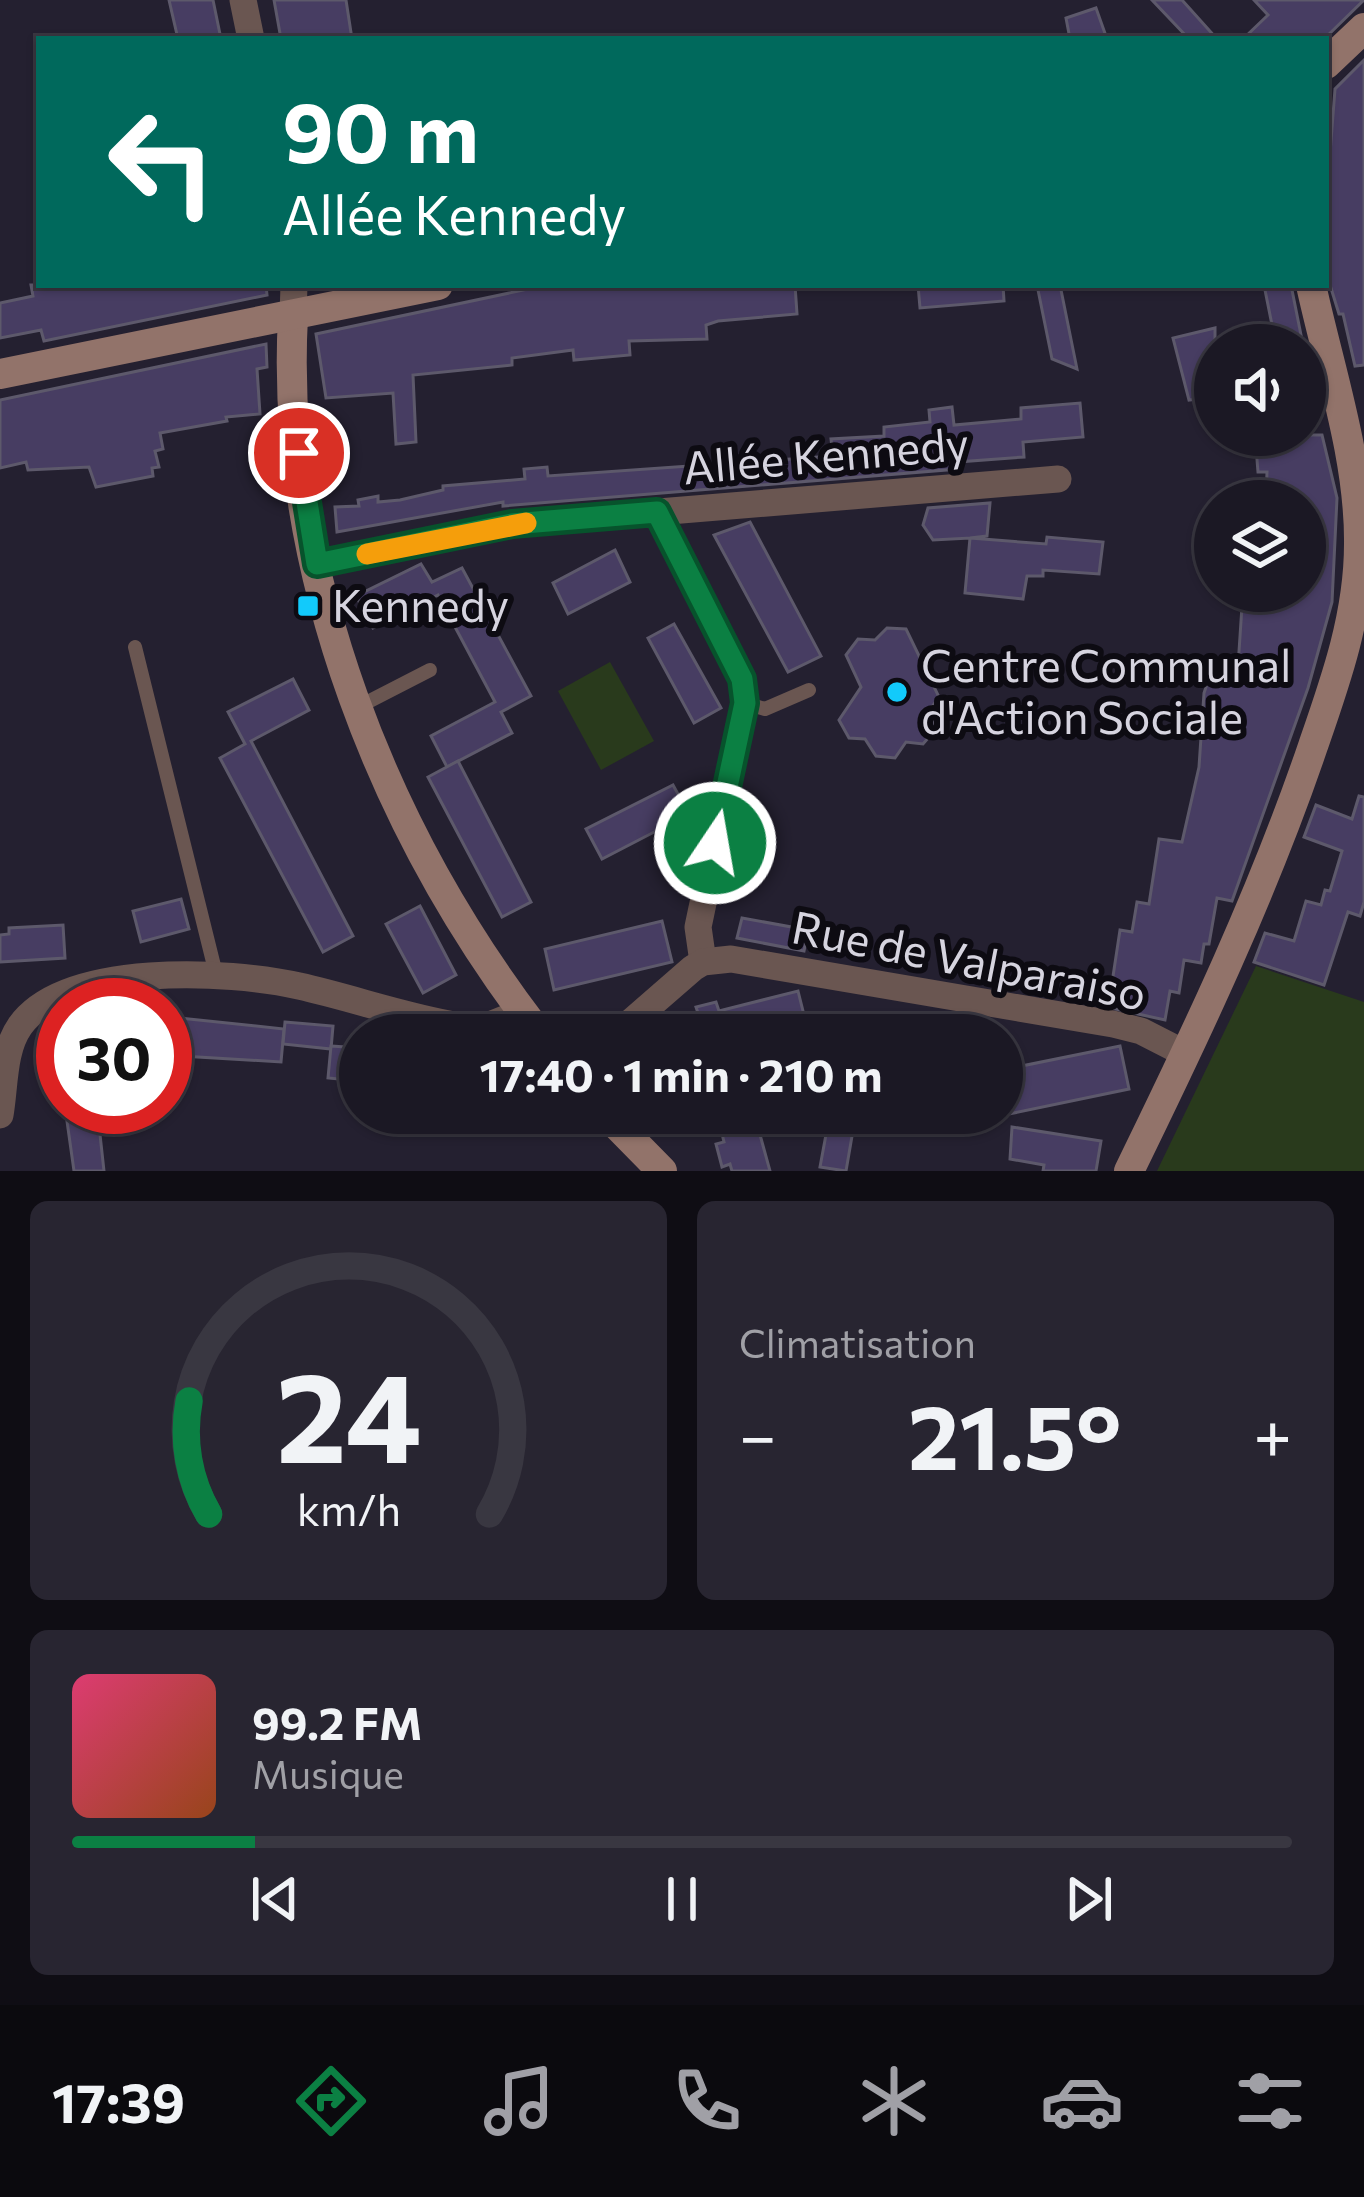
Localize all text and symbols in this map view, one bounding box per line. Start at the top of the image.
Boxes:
text: 90 m [282,78,479,180]
icon: left [84,84,240,240]
text: Allée Kennedy [282,180,626,246]
map controls [1194,324,1326,612]
button: sound [1194,324,1326,456]
pin [248,402,350,504]
street label: Allée Kennedy [680,414,971,493]
icon: arrive [266,420,332,486]
button: layers [1194,480,1326,612]
place label: Kennedy [332,576,509,631]
marker: Kennedy [295,593,321,619]
place label: Centre Communal d'Action Sociale [921,636,1291,743]
marker: Centre Communal d'Action Sociale [884,679,910,705]
position arrow [652,780,778,906]
street label: Rue de Valparaiso [788,897,1151,1020]
speed limit sign: 30 [36,978,192,1134]
text: 17:40 · 1 min · 210 m [479,1046,883,1101]
text: Climatisation [739,1318,976,1366]
text: 24 [276,1336,421,1489]
text: 21.5° [908,1378,1122,1489]
text: − [739,1393,777,1474]
text: + [1253,1393,1292,1474]
text: km/h [296,1481,401,1534]
text: 99.2 FM [252,1694,422,1749]
text: Musique [252,1749,404,1797]
icon: previous [242,1866,308,1932]
icon: pause [649,1866,715,1932]
icon: next [1056,1866,1122,1932]
icon: directions [289,2059,373,2143]
icon: music [477,2059,561,2143]
icon: phone [665,2059,749,2143]
icon: climate [852,2059,936,2143]
icon: car [1040,2059,1124,2143]
icon: filters [1228,2059,1312,2143]
text: 17:39 [52,2068,185,2134]

